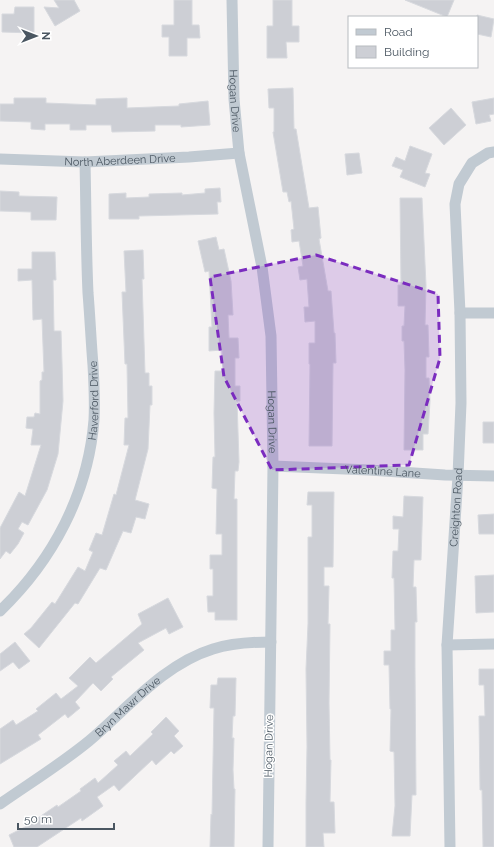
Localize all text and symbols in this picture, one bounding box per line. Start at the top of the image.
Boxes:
north arrow [16,16,56,56]
legend [348,16,478,68]
text: Road [384,25,413,39]
text: N [39,32,52,40]
text: Building [384,45,430,59]
street label: Hogan Drive [227,69,244,133]
street label: North Aberdeen Drive [64,151,176,169]
street label: Haverford Drive [85,360,101,441]
street label: Hogan Drive [265,390,279,454]
street label: Valentine Lane [345,463,422,480]
street label: Creighton Road [447,467,465,547]
street label: Bryn Mawr Drive [92,673,163,739]
street label: Hogan Drive [262,714,276,778]
scale bar [18,805,114,831]
text: 50 m [24,812,52,826]

